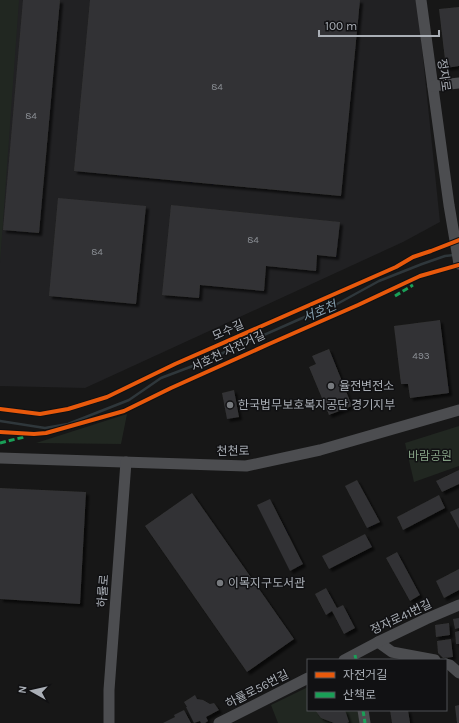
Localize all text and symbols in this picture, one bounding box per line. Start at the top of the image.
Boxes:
scale bar [319,12,439,38]
text: 100 m [325,19,357,33]
street label: 정자로 [435,58,453,92]
house number: 84 [211,81,223,93]
house number: 84 [25,110,37,122]
house number: 84 [247,234,259,246]
house number: 84 [91,246,103,258]
water label: 서호천 [300,297,340,325]
street label: 모수길 [210,317,246,343]
street label: 서호천 자전거길 [189,328,267,374]
house number: 493 [412,350,430,362]
place label: 율전변전소 [339,379,394,393]
marker: 율전변전소 [326,381,336,391]
place label: 한국법무보호복지공단 경기지부 [238,398,395,412]
marker: 한국법무보호복지공단 경기지부 [225,400,235,410]
street label: 천천로 [216,444,250,458]
park label: 바람공원 [408,449,452,463]
street label: 하률로 [95,574,111,608]
place label: 이목지구도서관 [228,576,305,590]
marker: 이목지구도서관 [215,578,225,588]
street label: 정자로41번길 [368,597,434,637]
legend [307,659,447,711]
street label: 하률로56번길 [223,667,291,711]
text: 자전거길 [343,668,387,682]
north arrow [12,671,52,711]
text: N [16,685,30,694]
text: 산책로 [343,688,376,702]

